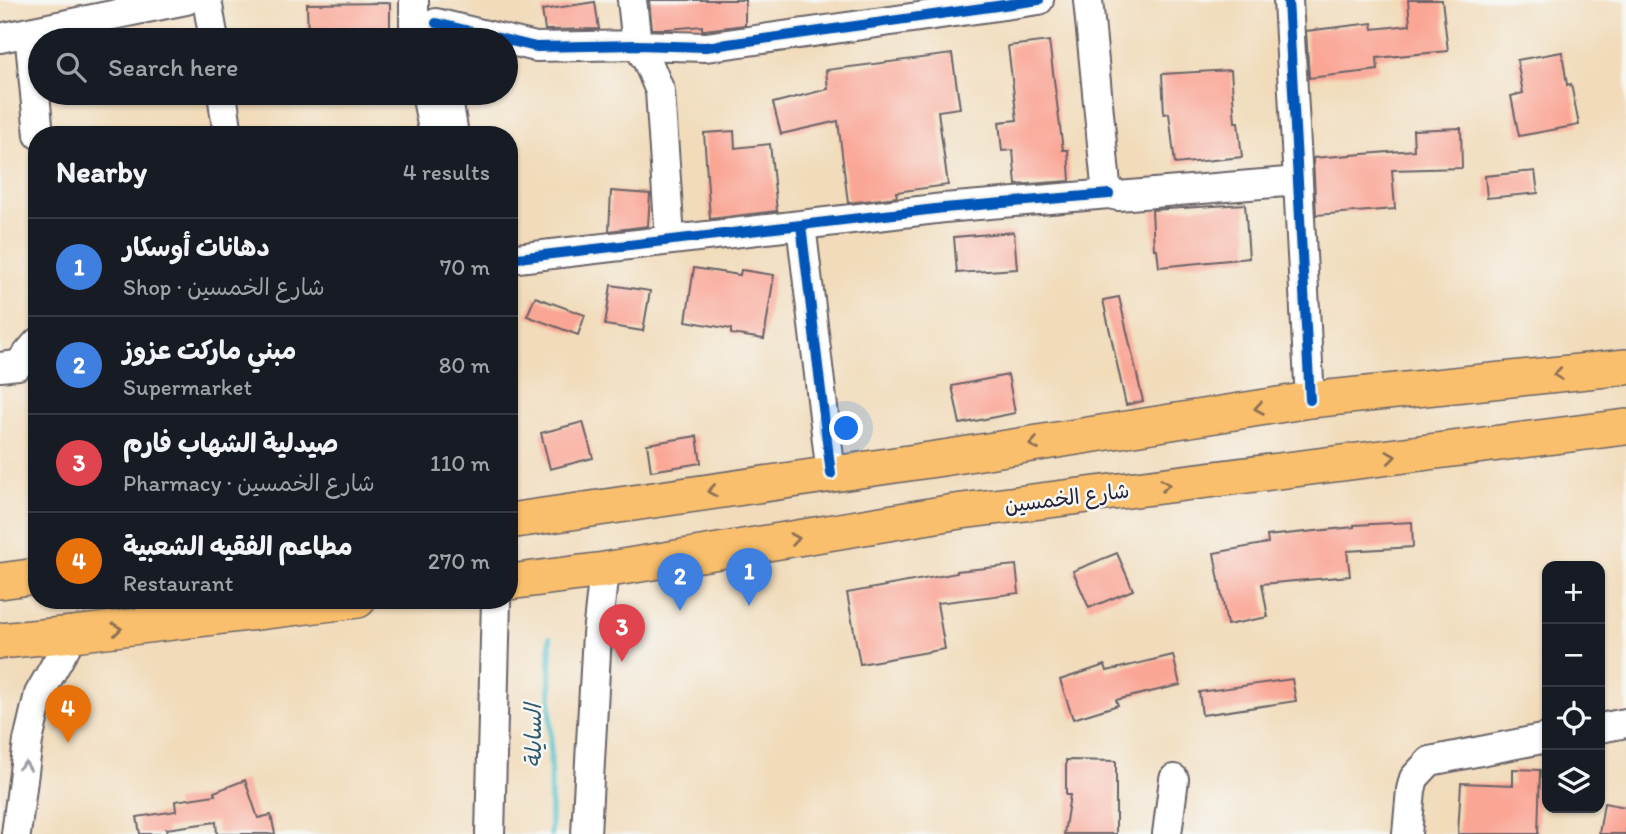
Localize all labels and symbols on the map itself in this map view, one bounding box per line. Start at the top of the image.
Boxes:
one-way arrow [1552,366,1563,381]
one-way arrow [1253,400,1265,415]
your location [829,411,863,445]
one-way arrow [1029,436,1040,451]
one-way arrow [1385,449,1397,464]
street label: شارع الخمسين [1003,477,1131,521]
one-way arrow [1159,478,1171,493]
one-way arrow [707,484,718,499]
one-way arrow [789,532,801,547]
pin: 1 [726,548,772,606]
pin: 2 [657,553,703,611]
pin: 3 [599,604,645,662]
one-way arrow [111,621,122,636]
pin: 4 [45,685,91,743]
water label: السايلة [519,701,547,768]
one-way arrow [17,760,32,772]

